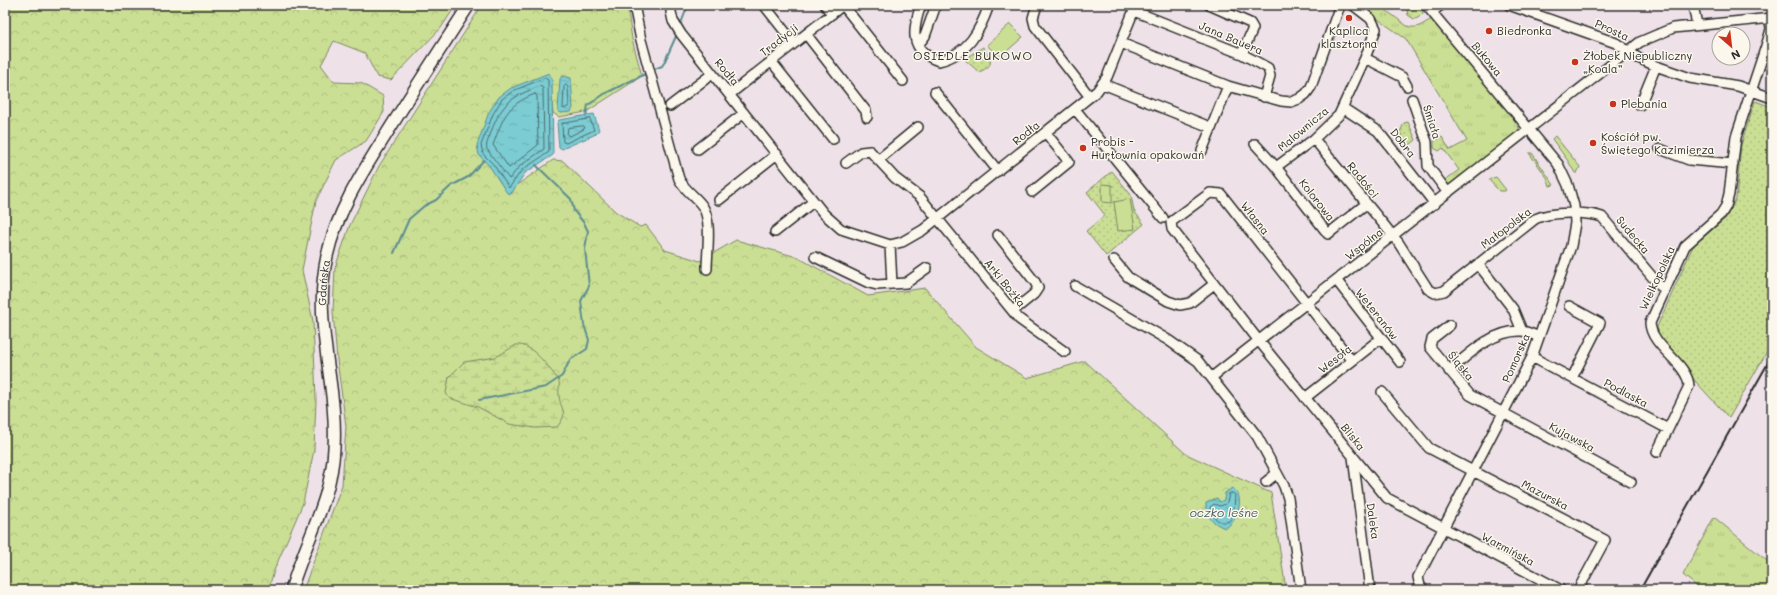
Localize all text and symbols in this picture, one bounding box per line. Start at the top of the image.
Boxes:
marker: Kaplica klasztorna [1344,13,1354,23]
street label: Prosta [1593,15,1632,44]
street label: Jana Bauera [1197,17,1266,58]
street label: Tradycji [756,20,801,59]
place label: Kaplica klasztorna [1321,23,1378,51]
place label: Biedronka [1497,23,1552,38]
marker: Biedronka [1484,26,1494,36]
north arrow [1711,26,1751,66]
street label: Bukowa [1469,38,1506,79]
district label: OSIEDLE BUKOWO [913,47,1033,63]
text: N [1729,47,1743,64]
place label: Żłobek Niepubliczny „Koala” [1583,48,1692,76]
street label: Rodła [712,55,743,88]
marker: Żłobek Niepubliczny „Koala” [1570,57,1580,67]
place label: Plebania [1621,96,1668,111]
marker: Plebania [1608,99,1618,109]
street label: Malownicza [1274,103,1331,154]
street label: Śmiała [1420,103,1445,141]
street label: Rodła [1009,117,1042,148]
street label: Dobra [1387,125,1420,161]
place label: Kościół pw. Świętego Kazimierza [1601,129,1715,157]
place label: Probis - Hurtownia opakowań [1091,134,1204,162]
marker: Kościół pw. Świętego Kazimierza [1588,138,1598,148]
marker: Probis - Hurtownia opakowań [1078,143,1088,153]
street label: Radości [1344,158,1383,201]
street label: Kolorowa [1296,175,1339,224]
street label: Własna [1238,198,1273,237]
street label: Małopolska [1477,204,1534,252]
street label: Sudecka [1613,213,1654,257]
street label: Wspólna [1342,224,1386,263]
street label: Wielkopolska [1635,243,1678,312]
street label: Arki Bożka [981,255,1030,310]
street label: Gdańska [314,258,333,306]
street label: Weteranów [1353,285,1402,343]
street label: Pomorska [1498,331,1533,385]
street label: Wesoła [1315,341,1355,376]
street label: Śląska [1445,348,1478,384]
street label: Podlaska [1602,375,1651,410]
street label: Kujawska [1547,418,1598,455]
street label: Bliska [1338,420,1369,454]
street label: Mazurska [1519,476,1572,513]
street label: Daleka [1364,502,1383,540]
water label: oczko leśne [1190,504,1258,520]
street label: Warmińska [1479,528,1538,569]

